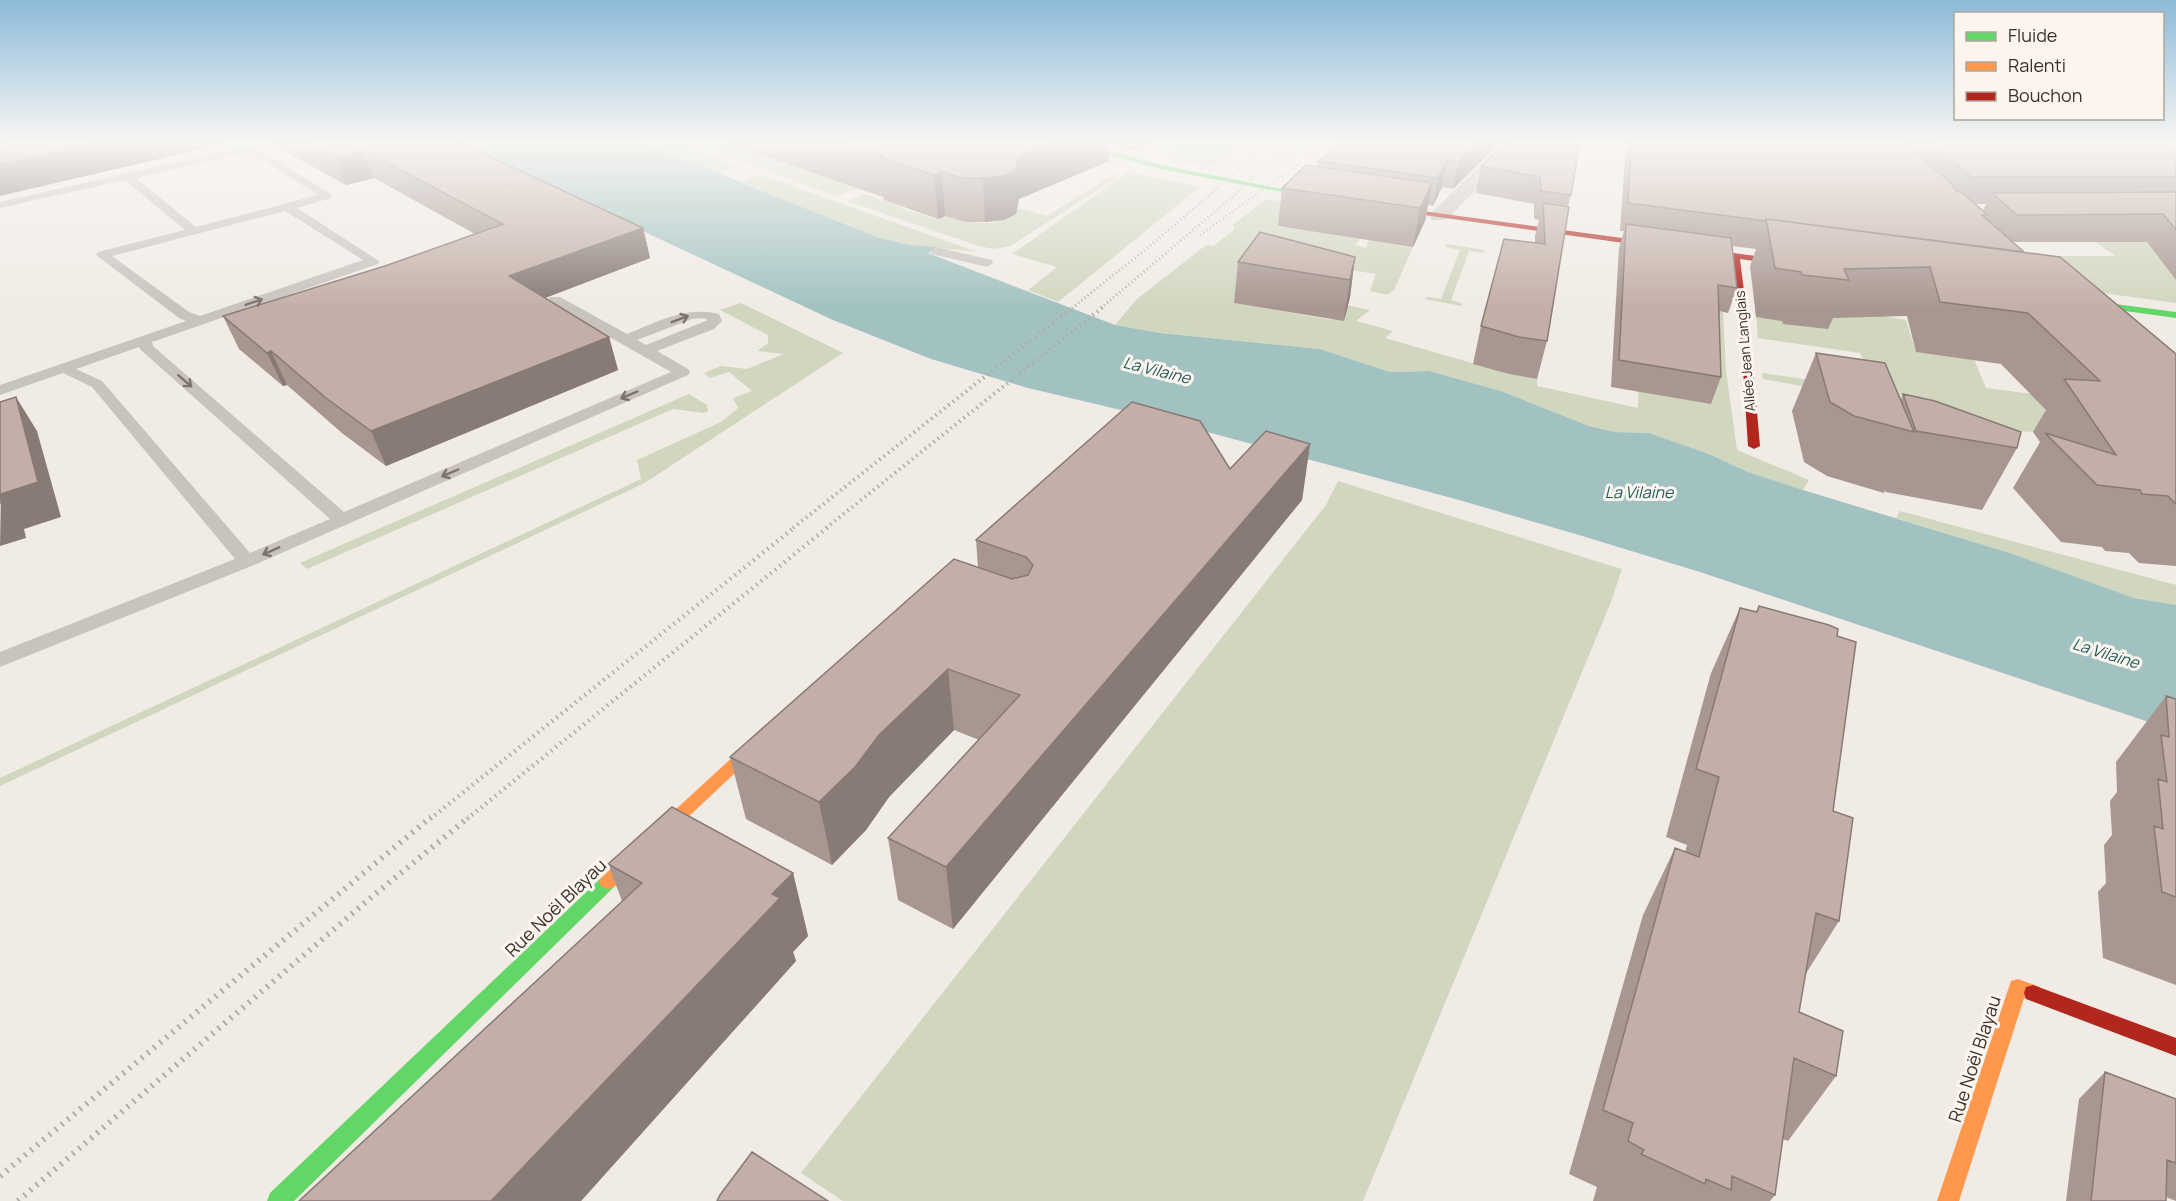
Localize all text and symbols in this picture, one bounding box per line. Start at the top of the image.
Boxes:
legend [1954,12,2164,120]
text: Fluide [2008,23,2057,47]
text: Ralenti [2008,53,2066,77]
text: Bouchon [2008,83,2082,107]
street label: Allée Jean Langlais [1730,290,1759,412]
one-way arrow [244,296,263,307]
one-way arrow [670,313,688,324]
water label: La Vilaine [1121,351,1194,389]
one-way arrow [177,374,192,388]
one-way arrow [621,390,639,402]
one-way arrow [442,468,460,479]
water label: La Vilaine [1605,481,1675,503]
one-way arrow [263,545,281,557]
water label: La Vilaine [2070,632,2144,674]
street label: Rue Noël Blayau [499,853,611,962]
street label: Rue Noël Blayau [1942,992,2006,1125]

